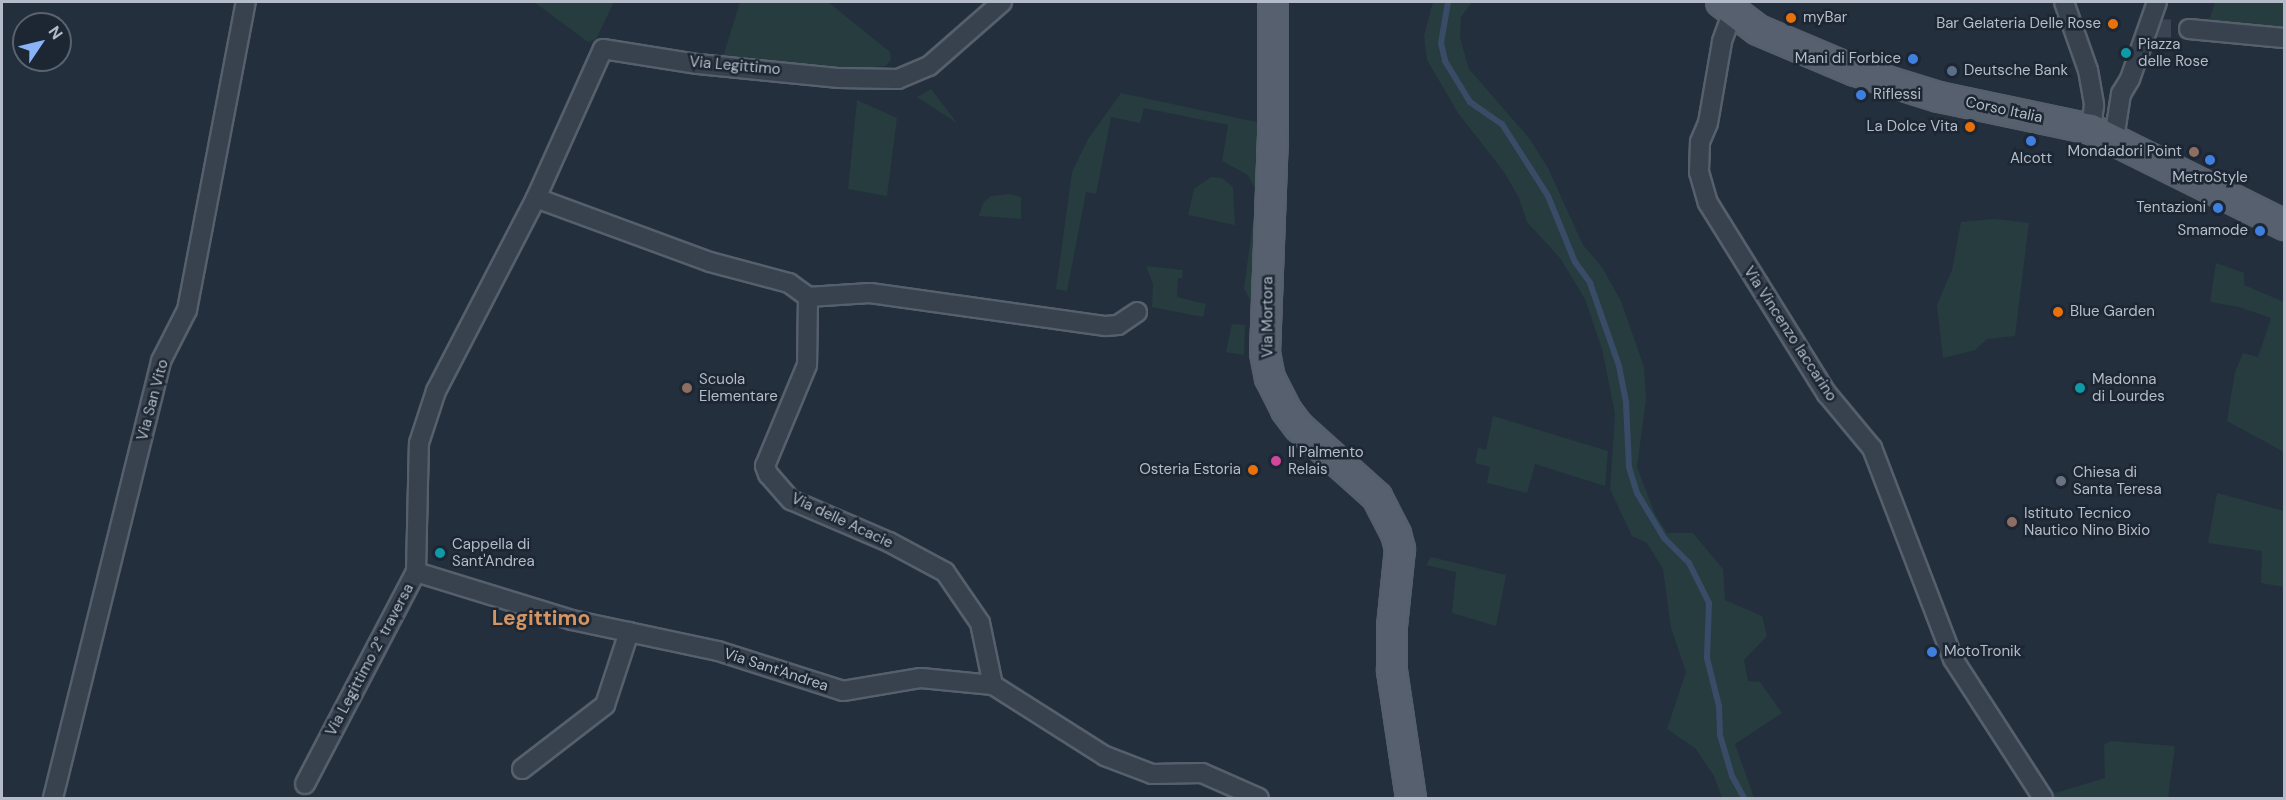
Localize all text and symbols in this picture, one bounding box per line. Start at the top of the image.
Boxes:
place label: myBar [1803,9,1847,27]
marker: myBar [1784,11,1798,25]
north arrow [12,12,72,72]
place label: Bar Gelateria Delle Rose [1936,15,2101,33]
marker: Bar Gelateria Delle Rose [2106,17,2120,31]
text: N [44,22,67,43]
place label: Piazza delle Rose [2138,35,2209,70]
marker: Piazza delle Rose [2119,46,2133,60]
place label: Mani di Forbice [1795,50,1901,68]
marker: Mani di Forbice [1906,52,1920,66]
street label: Via Legittimo [689,53,781,79]
place label: Deutsche Bank [1964,62,2068,80]
marker: Deutsche Bank [1945,64,1959,78]
place label: Riflessi [1873,86,1921,104]
marker: Riflessi [1854,88,1868,102]
street label: Corso Italia [1964,93,2044,127]
place label: La Dolce Vita [1867,118,1958,136]
marker: La Dolce Vita [1963,120,1977,134]
marker: Alcott [2024,134,2038,148]
place label: Mondadori Point [2068,143,2182,161]
marker: Mondadori Point [2187,145,2201,159]
place label: Alcott [2010,150,2052,168]
marker: MetroStyle [2203,153,2217,167]
place label: MetroStyle [2172,169,2248,187]
place label: Tentazioni [2136,199,2206,217]
marker: Tentazioni [2211,201,2225,215]
place label: Smamode [2178,222,2248,240]
marker: Smamode [2253,224,2267,238]
street label: Via Vincenzo Iaccarino [1740,263,1840,405]
street label: Via Mortora [1259,276,1277,358]
place label: Blue Garden [2070,303,2155,321]
marker: Blue Garden [2051,305,2065,319]
street label: Via San Vito [134,357,172,443]
place label: Scuola Elementare [699,370,778,405]
place label: Madonna di Lourdes [2092,370,2165,405]
marker: Scuola Elementare [680,381,694,395]
marker: Madonna di Lourdes [2073,381,2087,395]
place label: Il Palmento Relais [1288,443,1364,478]
marker: Il Palmento Relais [1269,454,1283,468]
place label: Osteria Estoria [1139,461,1241,479]
marker: Osteria Estoria [1246,463,1260,477]
place label: Chiesa di Santa Teresa [2073,463,2162,498]
marker: Chiesa di Santa Teresa [2054,474,2068,488]
street label: Via delle Acacie [788,490,896,552]
place label: Istituto Tecnico Nautico Nino Bixio [2024,504,2150,539]
marker: Istituto Tecnico Nautico Nino Bixio [2005,515,2019,529]
place label: Cappella di Sant'Andrea [452,535,535,570]
marker: Cappella di Sant'Andrea [433,546,447,560]
street label: Via Legittimo 2° traversa [322,581,418,739]
district label: Legittimo [492,605,590,631]
place label: MotoTronik [1944,643,2021,661]
street label: Via Sant'Andrea [722,645,830,695]
marker: MotoTronik [1925,645,1939,659]

